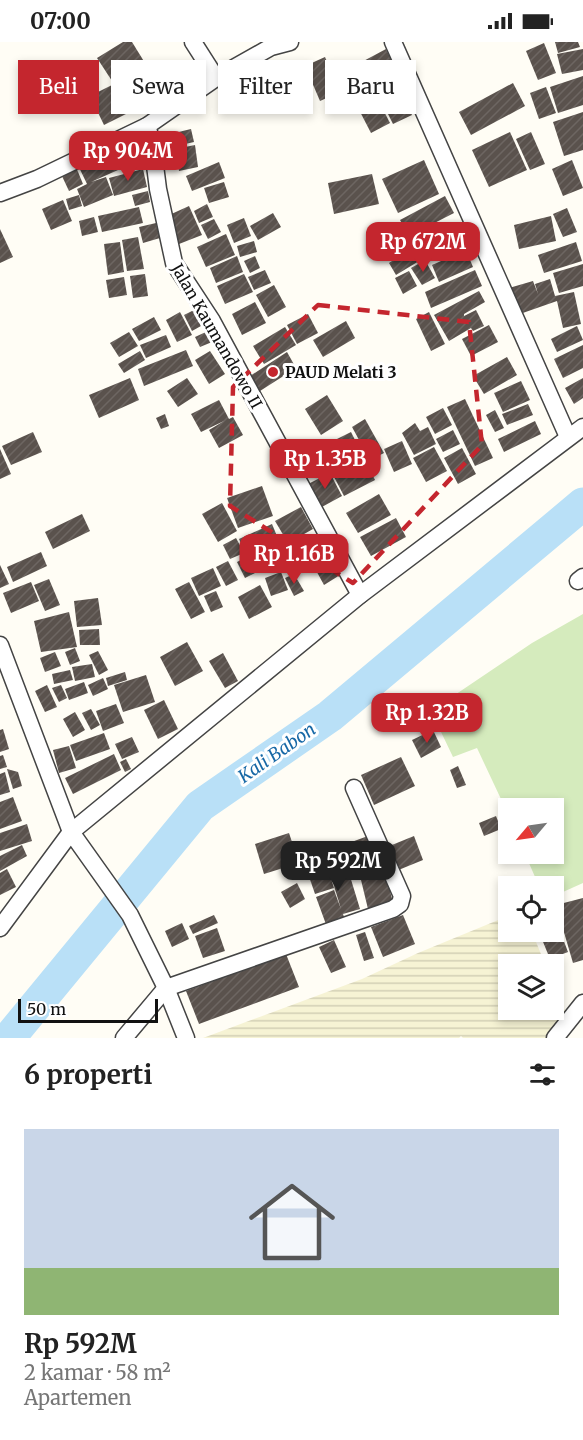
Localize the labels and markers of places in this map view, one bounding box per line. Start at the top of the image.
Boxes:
pin: Rp 904M [73,131,183,182]
pin: Rp 672M [368,222,478,273]
place label: PAUD Melati 3 [285,362,397,382]
marker: PAUD Melati 3 [266,365,280,379]
pin: Rp 1.35B [263,439,387,490]
pin: Rp 1.16B [232,534,356,585]
pin: Rp 1.32B [365,693,489,744]
pin: Rp 592M [283,841,393,892]

